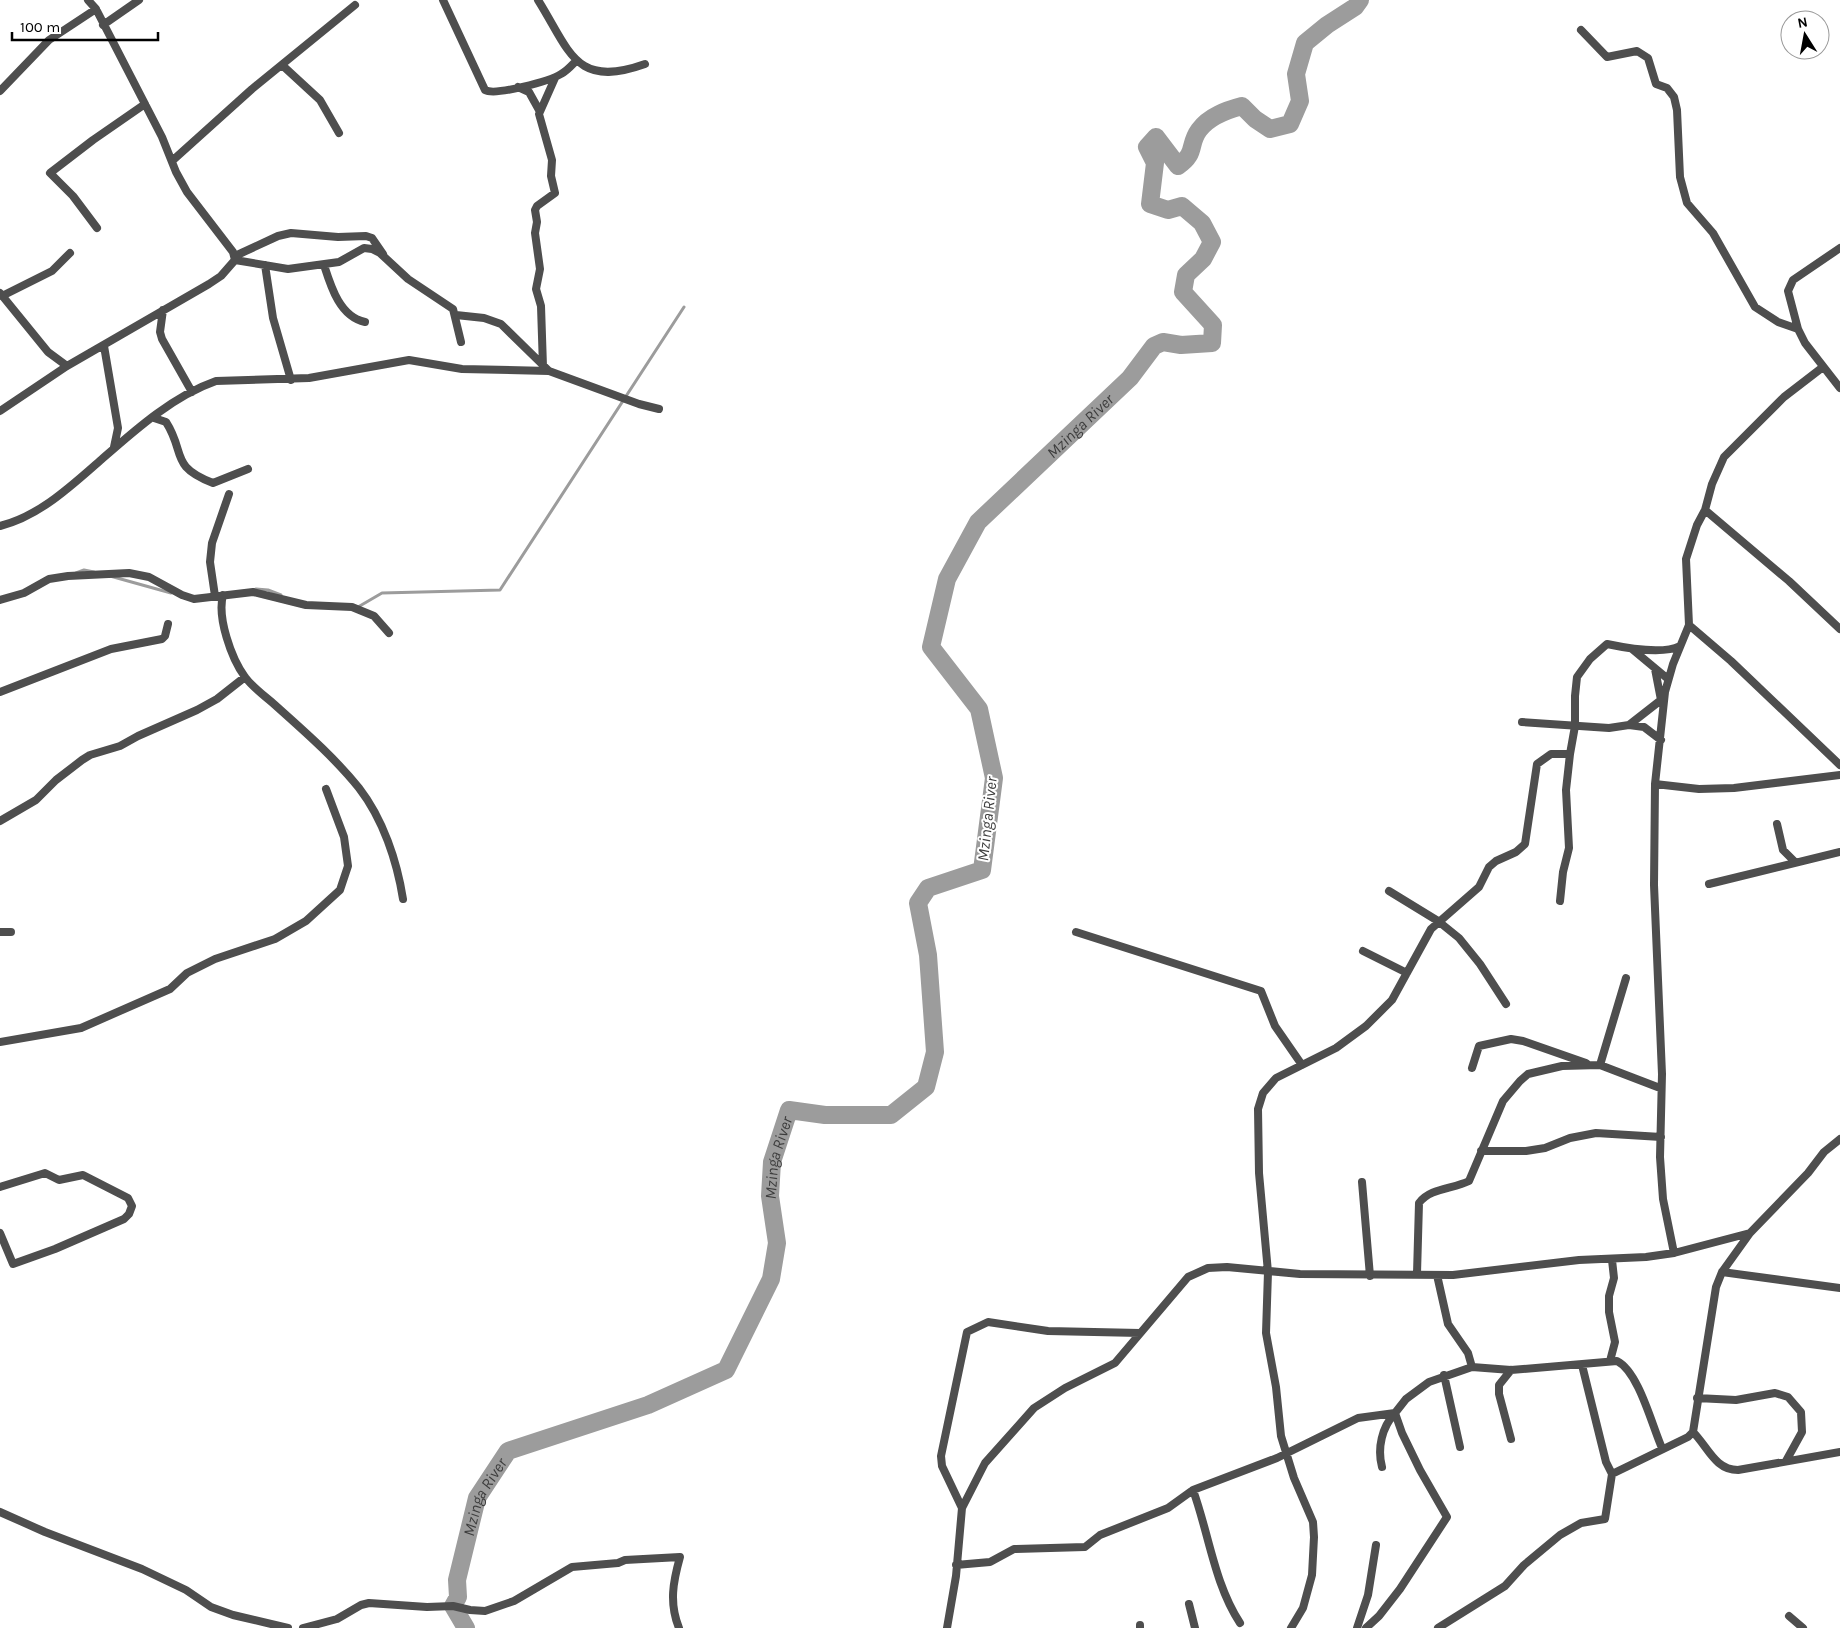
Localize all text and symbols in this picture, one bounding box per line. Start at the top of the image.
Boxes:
scale bar [12,10,159,42]
north arrow [1780,10,1830,60]
text: N [1796,13,1809,32]
text: 100 m [20,18,60,36]
water label: Mzinga River [1042,389,1118,462]
water label: Mzinga River [973,775,1001,862]
water label: Mzinga River [760,1113,796,1200]
water label: Mzinga River [459,1454,511,1538]

